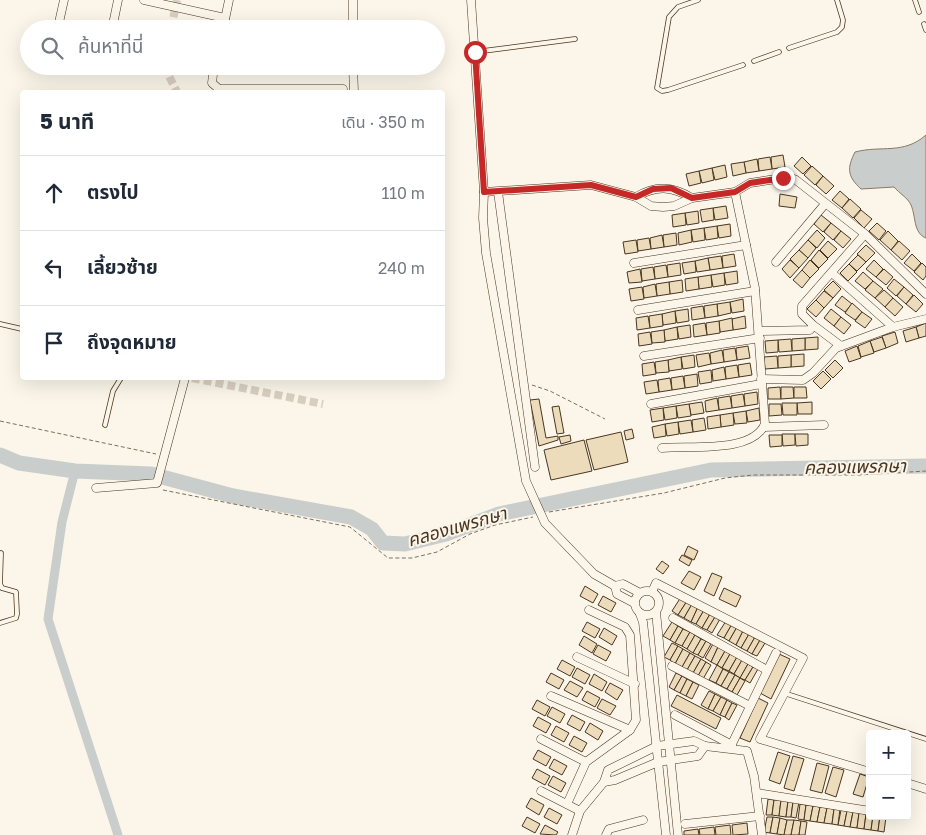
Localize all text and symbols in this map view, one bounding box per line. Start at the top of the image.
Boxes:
search box [20,20,445,75]
icon: search [38,34,66,62]
text: ค้นหาที่นี่ [78,34,143,57]
route start [464,41,487,64]
text: 5 นาที [40,108,94,134]
text: เดิน · 350 m [341,112,425,132]
route end [772,167,795,190]
icon: ahead [40,179,68,207]
text: ตรงไป [87,180,139,203]
text: 110 m [381,183,425,203]
icon: left [40,254,68,282]
text: เลี้ยวซ้าย [87,255,158,278]
text: 240 m [378,258,425,278]
icon: arrive [40,329,68,357]
text: ถึงจุดหมาย [87,330,177,353]
water label: คลองแพรกษา [804,454,907,478]
water label: คลองแพรกษา [405,501,510,551]
map controls [866,730,911,820]
button: + [866,730,911,775]
button: − [866,775,911,820]

